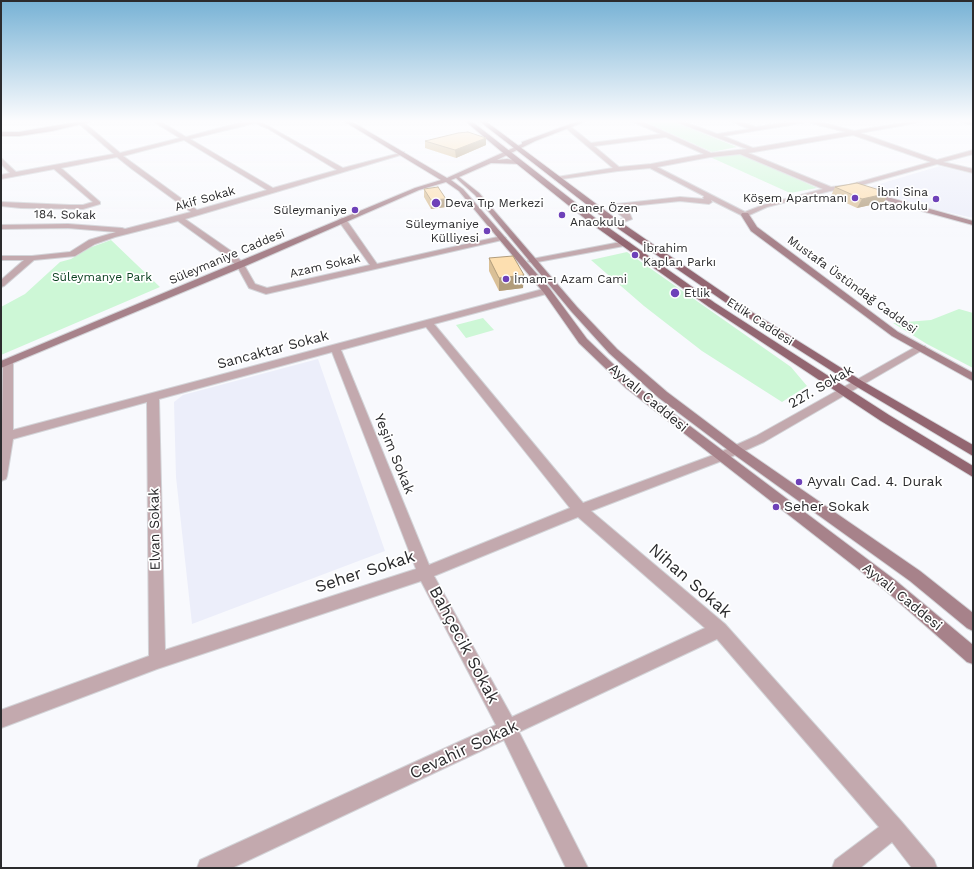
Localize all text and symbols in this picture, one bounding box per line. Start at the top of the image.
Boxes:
street label: Akif Sokak [173,184,237,214]
place label: İbni Sina Ortaokulu [870,185,928,213]
place label: Köşem Apartmanı [743,191,847,205]
marker: Köşem Apartmanı [850,193,860,203]
marker: İbni Sina Ortaokulu [931,194,941,204]
place label: Deva Tıp Merkezi [445,196,544,210]
marker: Deva Tıp Merkezi [430,197,442,209]
place label: Caner Özen Anaokulu [570,201,638,229]
place label: Süleymaniye [274,203,347,217]
marker: Süleymaniye [350,205,360,215]
street label: 184. Sokak [34,207,96,223]
marker: Caner Özen Anaokulu [557,210,567,220]
place label: Süleymaniye Külliyesi [406,217,479,245]
street label: Süleymaniye Caddesi [167,226,287,288]
marker: Süleymaniye Külliyesi [482,226,492,236]
street label: Mustafa Üstündağ Caddesi [784,233,920,337]
place label: İbrahim Kaplan Parkı [643,241,716,269]
marker: İbrahim Kaplan Parkı [630,250,640,260]
street label: Azam Sokak [288,251,362,281]
park label: Süleymanye Park [52,270,152,284]
place label: İmam-ı Azam Cami [514,272,627,286]
marker: İmam-ı Azam Cami [501,274,511,284]
place label: Etlik [684,286,710,300]
marker: Etlik [669,287,681,299]
street label: Etlik Caddesi [724,295,796,349]
street label: Sancaktar Sokak [216,327,330,373]
street label: Ayvalı Caddesi [605,360,691,436]
street label: 227. Sokak [786,362,856,412]
street label: Yeşim Sokak [370,411,418,497]
place label: Ayvalı Cad. 4. Durak [807,474,942,490]
marker: Ayvalı Cad. 4. Durak [794,477,804,487]
street label: Elvan Sokak [146,488,164,570]
place label: Seher Sokak [784,499,869,515]
marker: Seher Sokak [771,502,781,512]
street label: Nihan Sokak [644,539,736,623]
street label: Seher Sokak [313,546,417,598]
street label: Ayvalı Caddesi [859,560,945,634]
street label: Bahçecik Sokak [425,583,503,707]
street label: Cevahir Sokak [407,716,521,784]

